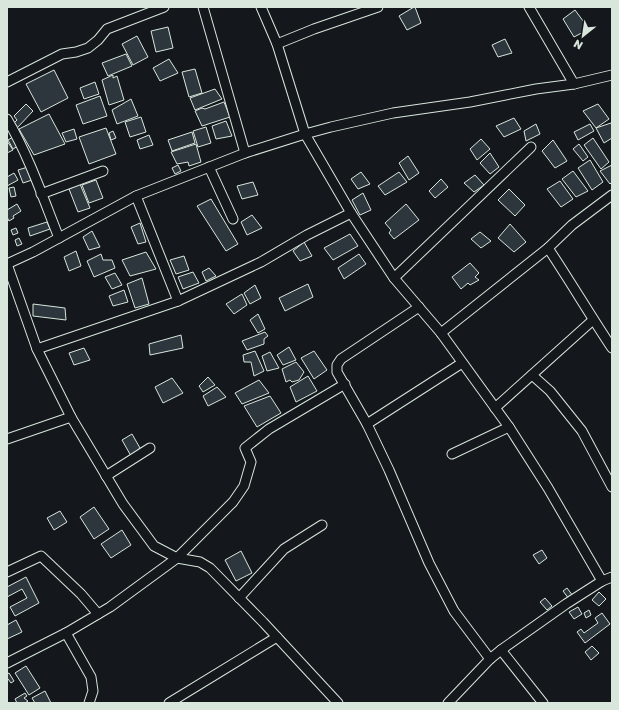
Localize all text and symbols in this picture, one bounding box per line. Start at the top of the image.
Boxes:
north arrow [563,16,603,56]
text: N [571,37,585,53]

